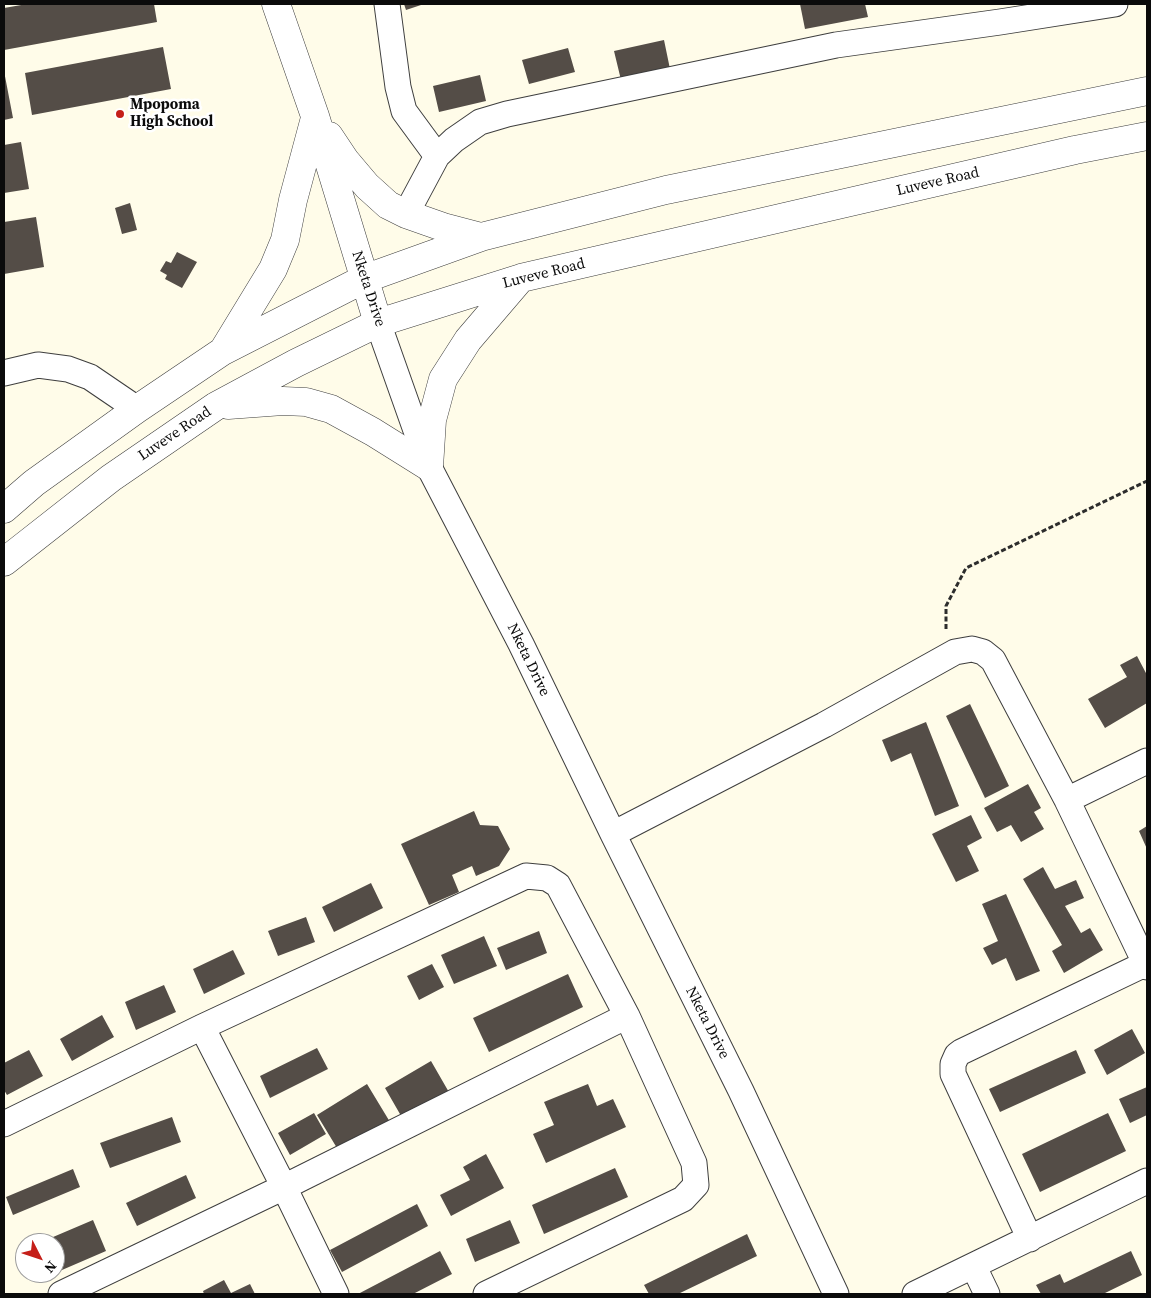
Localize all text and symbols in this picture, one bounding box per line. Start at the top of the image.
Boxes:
place label: Mpopoma High School [130,96,213,131]
marker: Mpopoma High School [114,108,126,120]
street label: Luveve Road [895,164,981,200]
street label: Nketa Drive [347,249,389,329]
street label: Luveve Road [501,255,587,293]
street label: Luveve Road [135,403,215,465]
street label: Nketa Drive [503,621,553,699]
street label: Nketa Drive [681,984,733,1062]
north arrow [15,1233,65,1283]
text: N [40,1257,61,1278]

